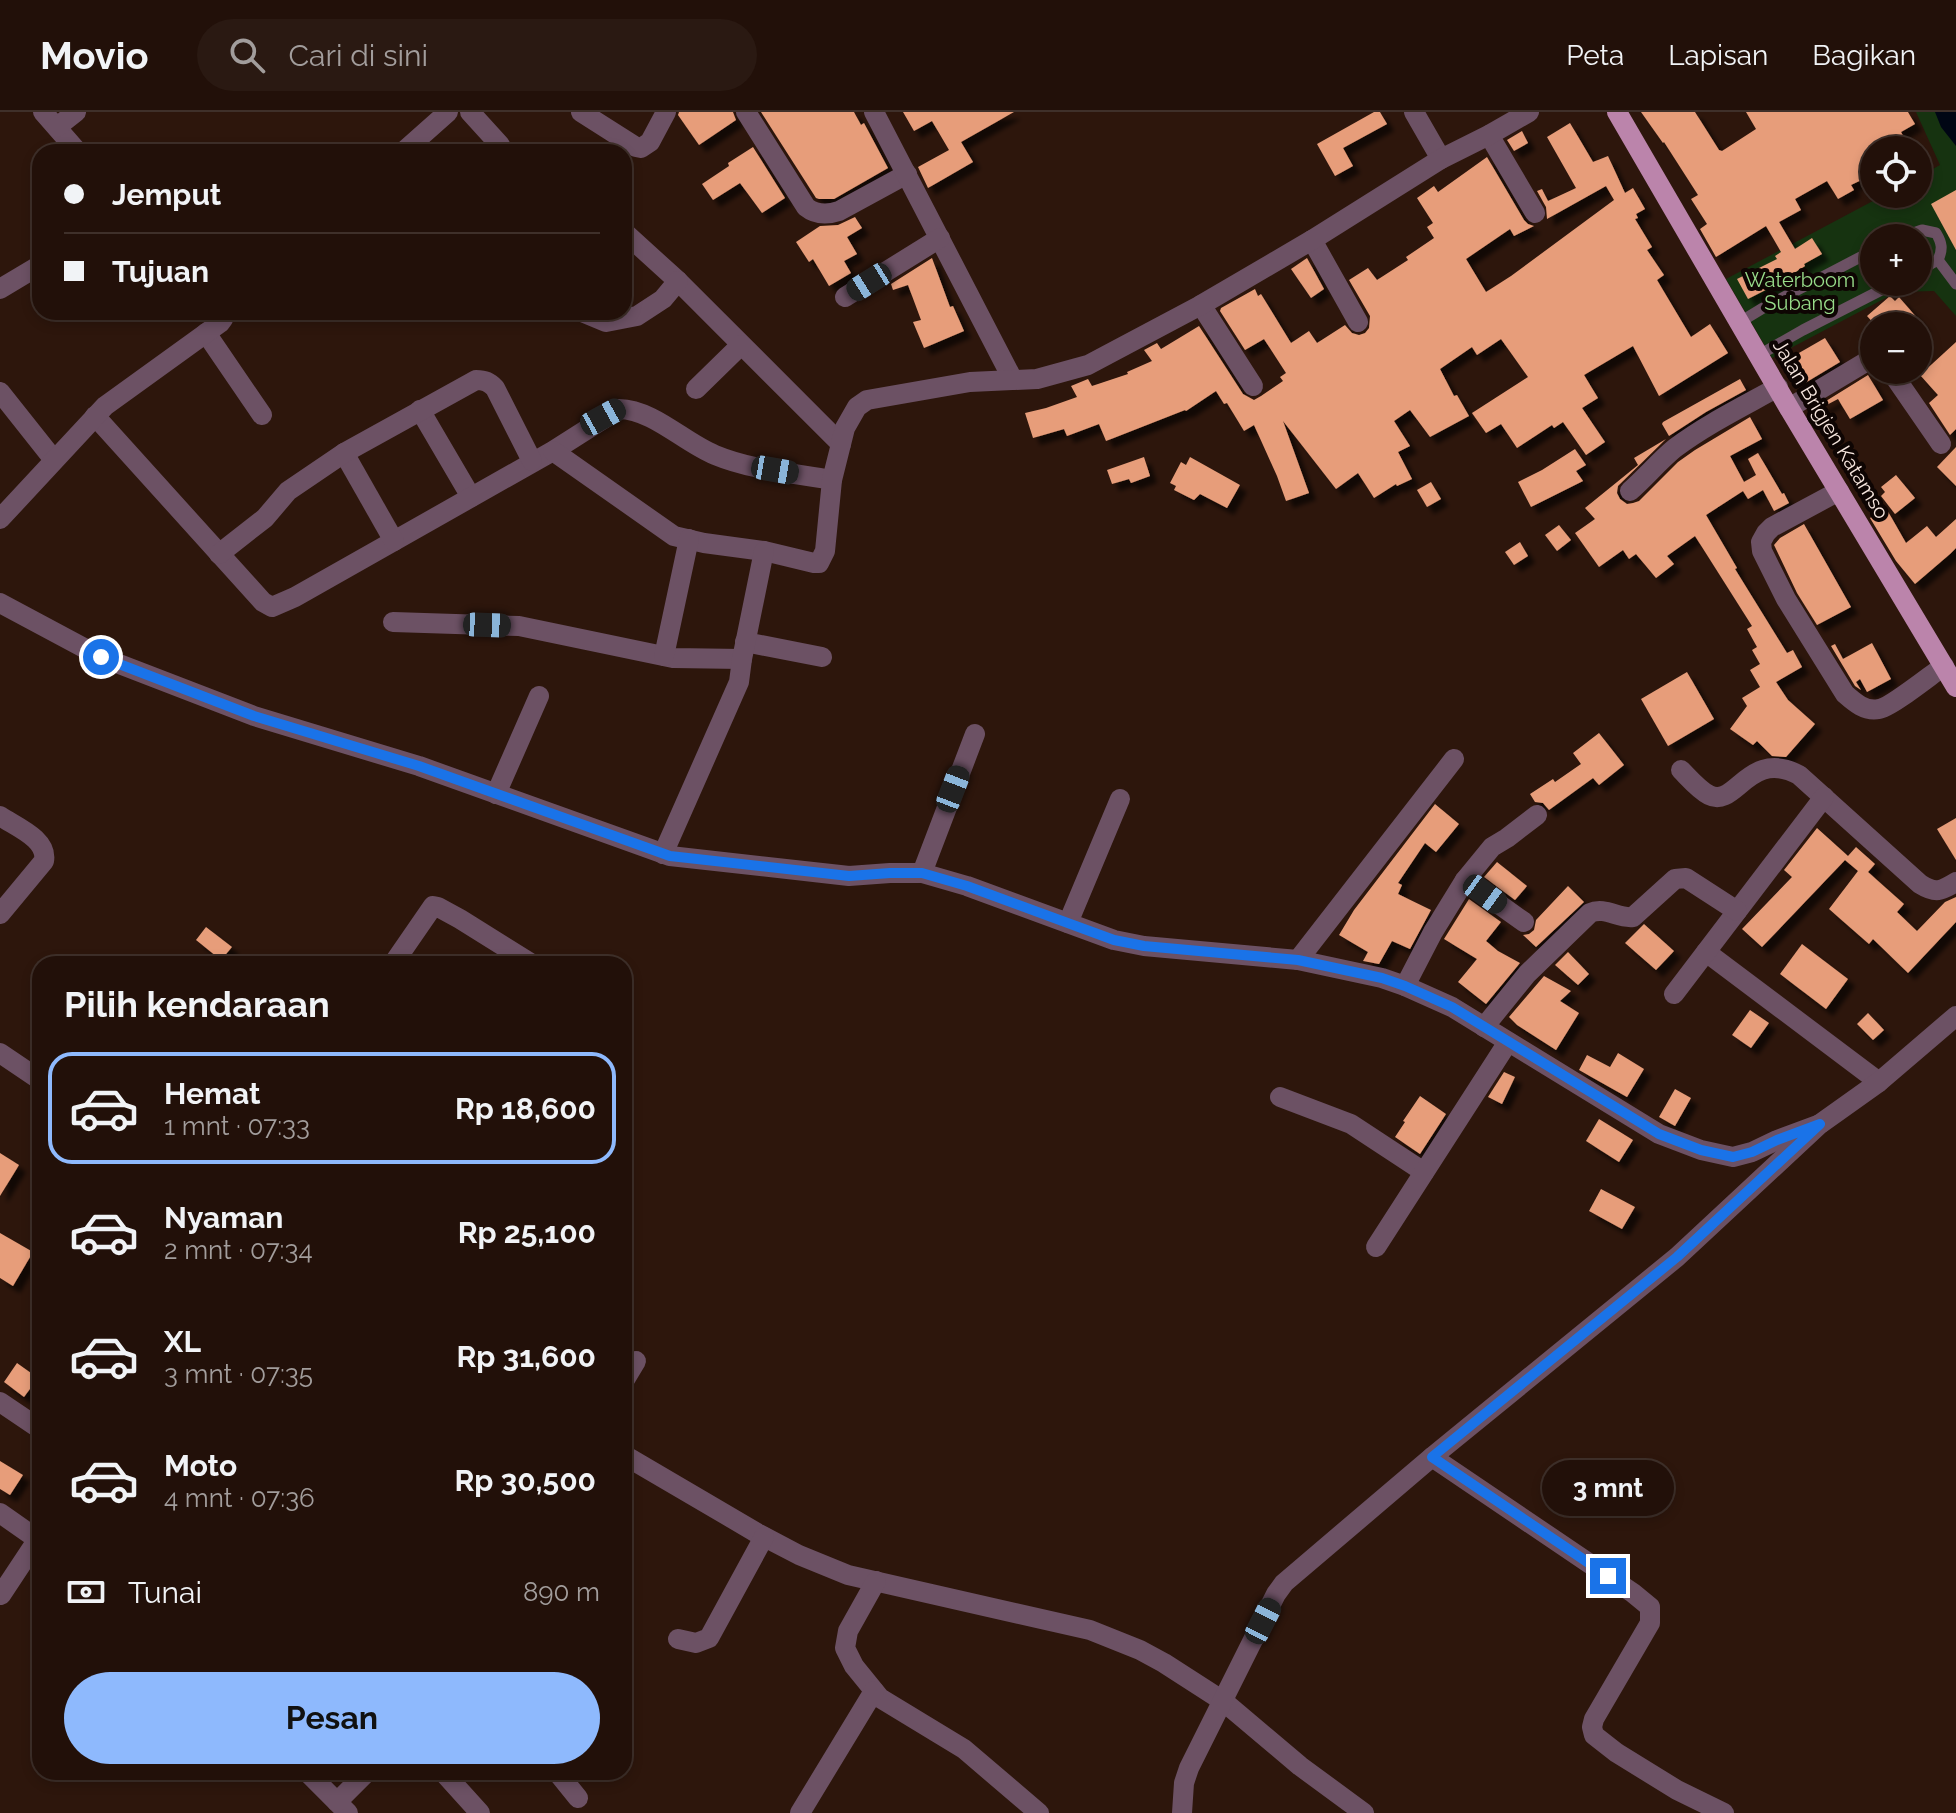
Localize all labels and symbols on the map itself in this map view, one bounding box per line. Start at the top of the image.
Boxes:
car [842,259,896,305]
park label: Waterboom Subang [1745,268,1855,315]
street label: Jalan Brigjen Katamso [1768,335,1894,523]
car [576,395,630,439]
car [749,454,801,486]
car [463,612,511,638]
route start [83,639,119,675]
car [933,762,973,816]
car [1459,870,1511,918]
callout: 3 mnt [1542,1460,1674,1516]
route end [1590,1558,1626,1594]
car [1241,1594,1285,1648]

